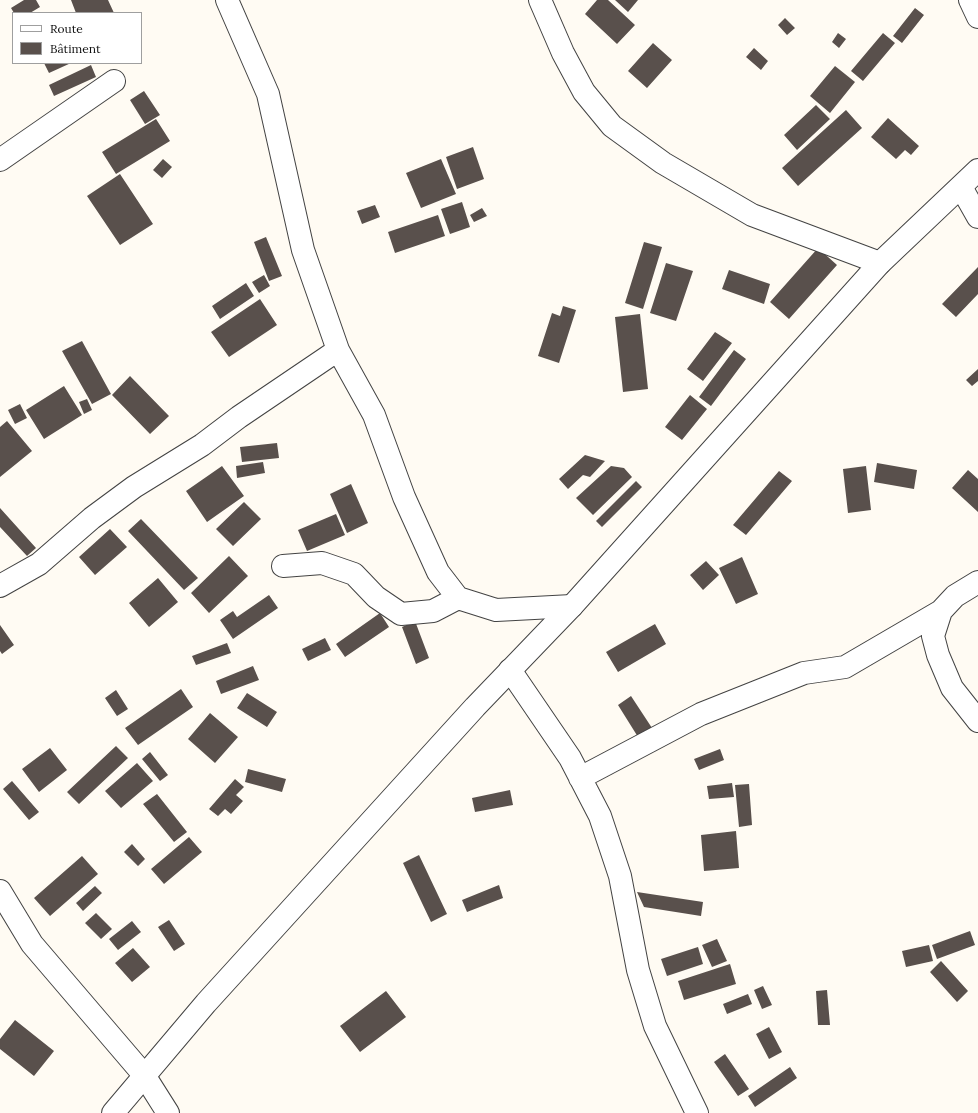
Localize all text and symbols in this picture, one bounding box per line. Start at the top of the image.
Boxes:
legend [12,12,142,64]
text: Route [50,21,83,36]
text: Bâtiment [50,41,101,56]

